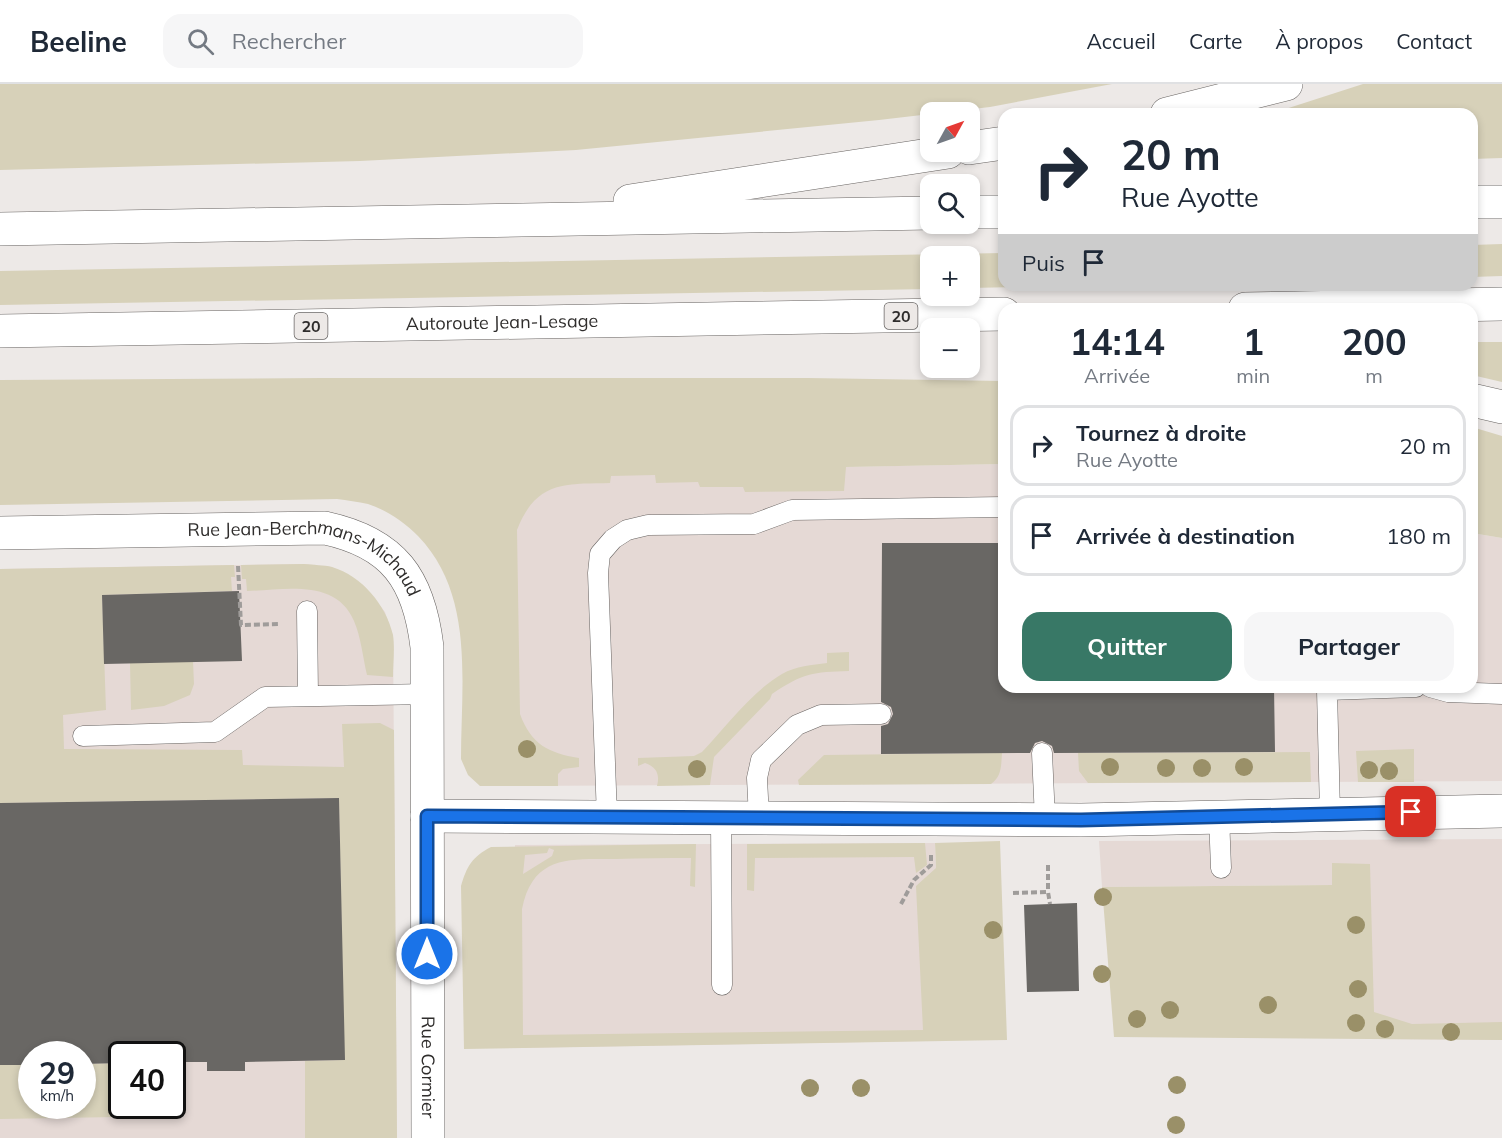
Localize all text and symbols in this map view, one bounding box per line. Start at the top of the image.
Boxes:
search box [163,14,583,68]
text: Beeline [30,24,127,59]
icon: search [184,25,217,58]
text: Rechercher [232,27,346,55]
text: Accueil [1086,28,1156,54]
text: Carte [1189,28,1242,54]
text: À propos [1275,28,1363,54]
text: Contact [1396,28,1472,54]
north arrow [920,102,980,162]
map controls [920,102,980,378]
text: 20 m [1121,128,1221,181]
icon: right [1022,132,1100,210]
button: search [920,174,980,234]
text: Rue Ayotte [1121,180,1259,214]
button: + [920,246,980,306]
icon: arrive [1077,246,1110,279]
text: Puis [1022,249,1065,277]
road number: 20 [884,303,918,329]
street label: Autoroute Jean-Lesage [405,309,598,335]
road number: 20 [294,313,328,339]
button: − [920,318,980,378]
text: 14:14 [1069,319,1165,364]
text: 1 [1242,319,1264,364]
text: 200 [1342,319,1407,364]
text: Arrivée [1084,363,1150,388]
text: min [1236,363,1270,388]
text: m [1365,363,1383,388]
text: Tournez à droite [1076,419,1246,447]
icon: right [1025,429,1058,462]
text: 20 m [1400,432,1451,460]
text: Rue Ayotte [1076,447,1178,472]
street label: Rue Jean-Berchmans-Michaud [187,515,426,600]
icon: arrive [1025,519,1058,552]
text: Arrivée à destination [1076,522,1295,550]
text: 180 m [1386,522,1451,550]
button: Quitter [1022,612,1232,681]
button: Partager [1244,612,1454,681]
pin [1385,786,1436,837]
icon: arrive [1394,795,1427,828]
position arrow [395,922,459,986]
street label: Rue Cormier [417,1016,440,1119]
speed limit sign: 40 [108,1041,186,1119]
text: 29 [39,1054,75,1092]
text: km/h [40,1086,74,1105]

